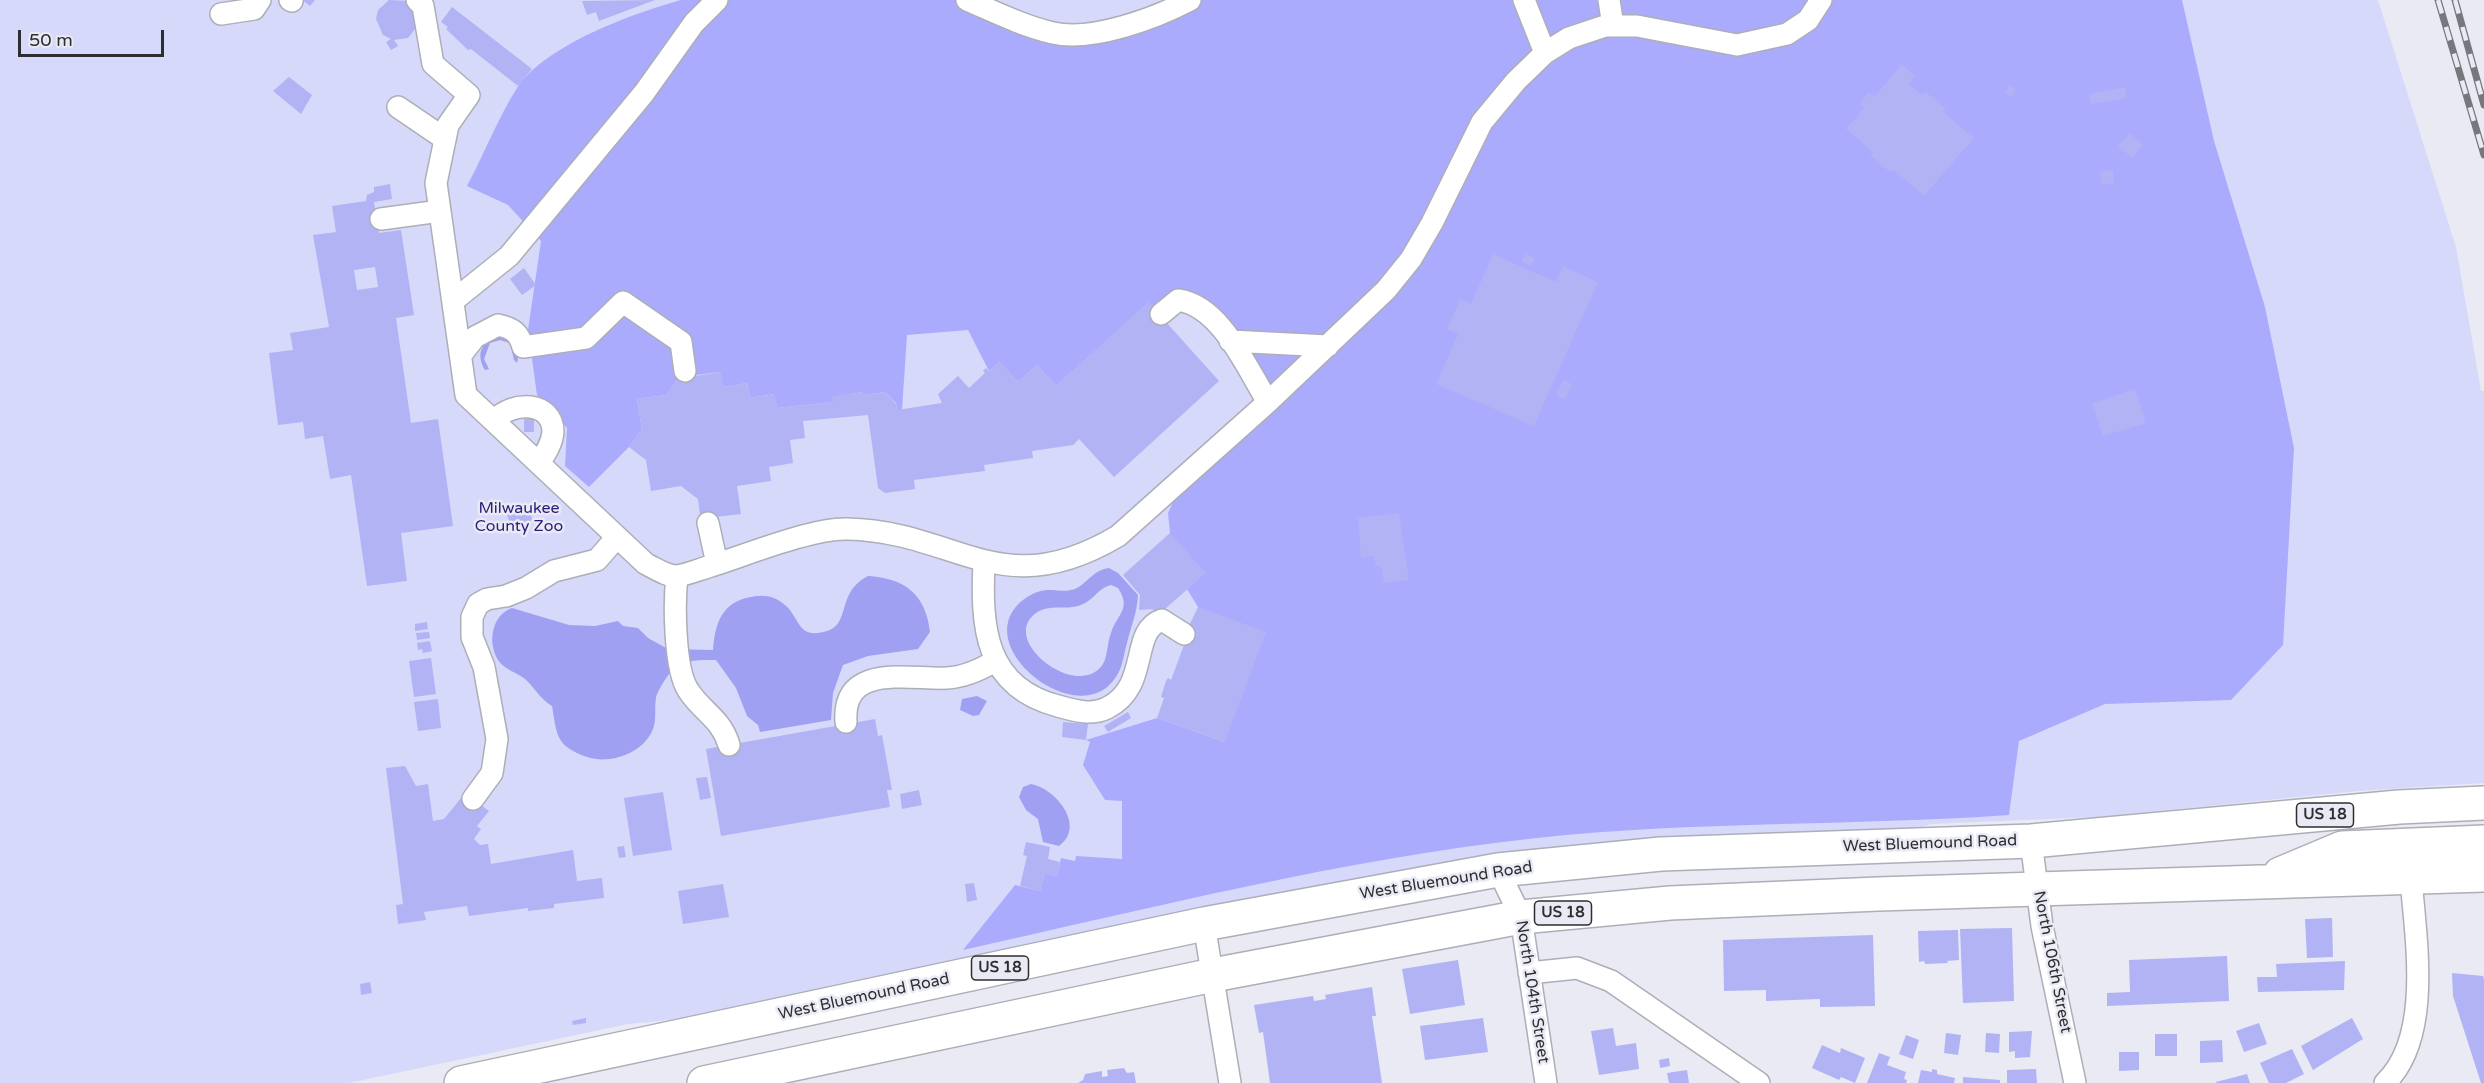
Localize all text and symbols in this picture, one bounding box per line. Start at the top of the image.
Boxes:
scale bar [21,18,166,56]
text: 50 m [29,29,73,51]
park label: Milwaukee County Zoo [475,499,563,537]
road number: US 18 [2296,803,2354,827]
street label: West Bluemound Road [1842,831,2018,857]
street label: West Bluemound Road [1358,858,1534,904]
street label: North 106th Street [2029,889,2075,1035]
road number: US 18 [1534,901,1592,925]
street label: North 104th Street [1511,919,1553,1065]
road number: US 18 [972,956,1028,980]
street label: West Bluemound Road [777,969,951,1025]

